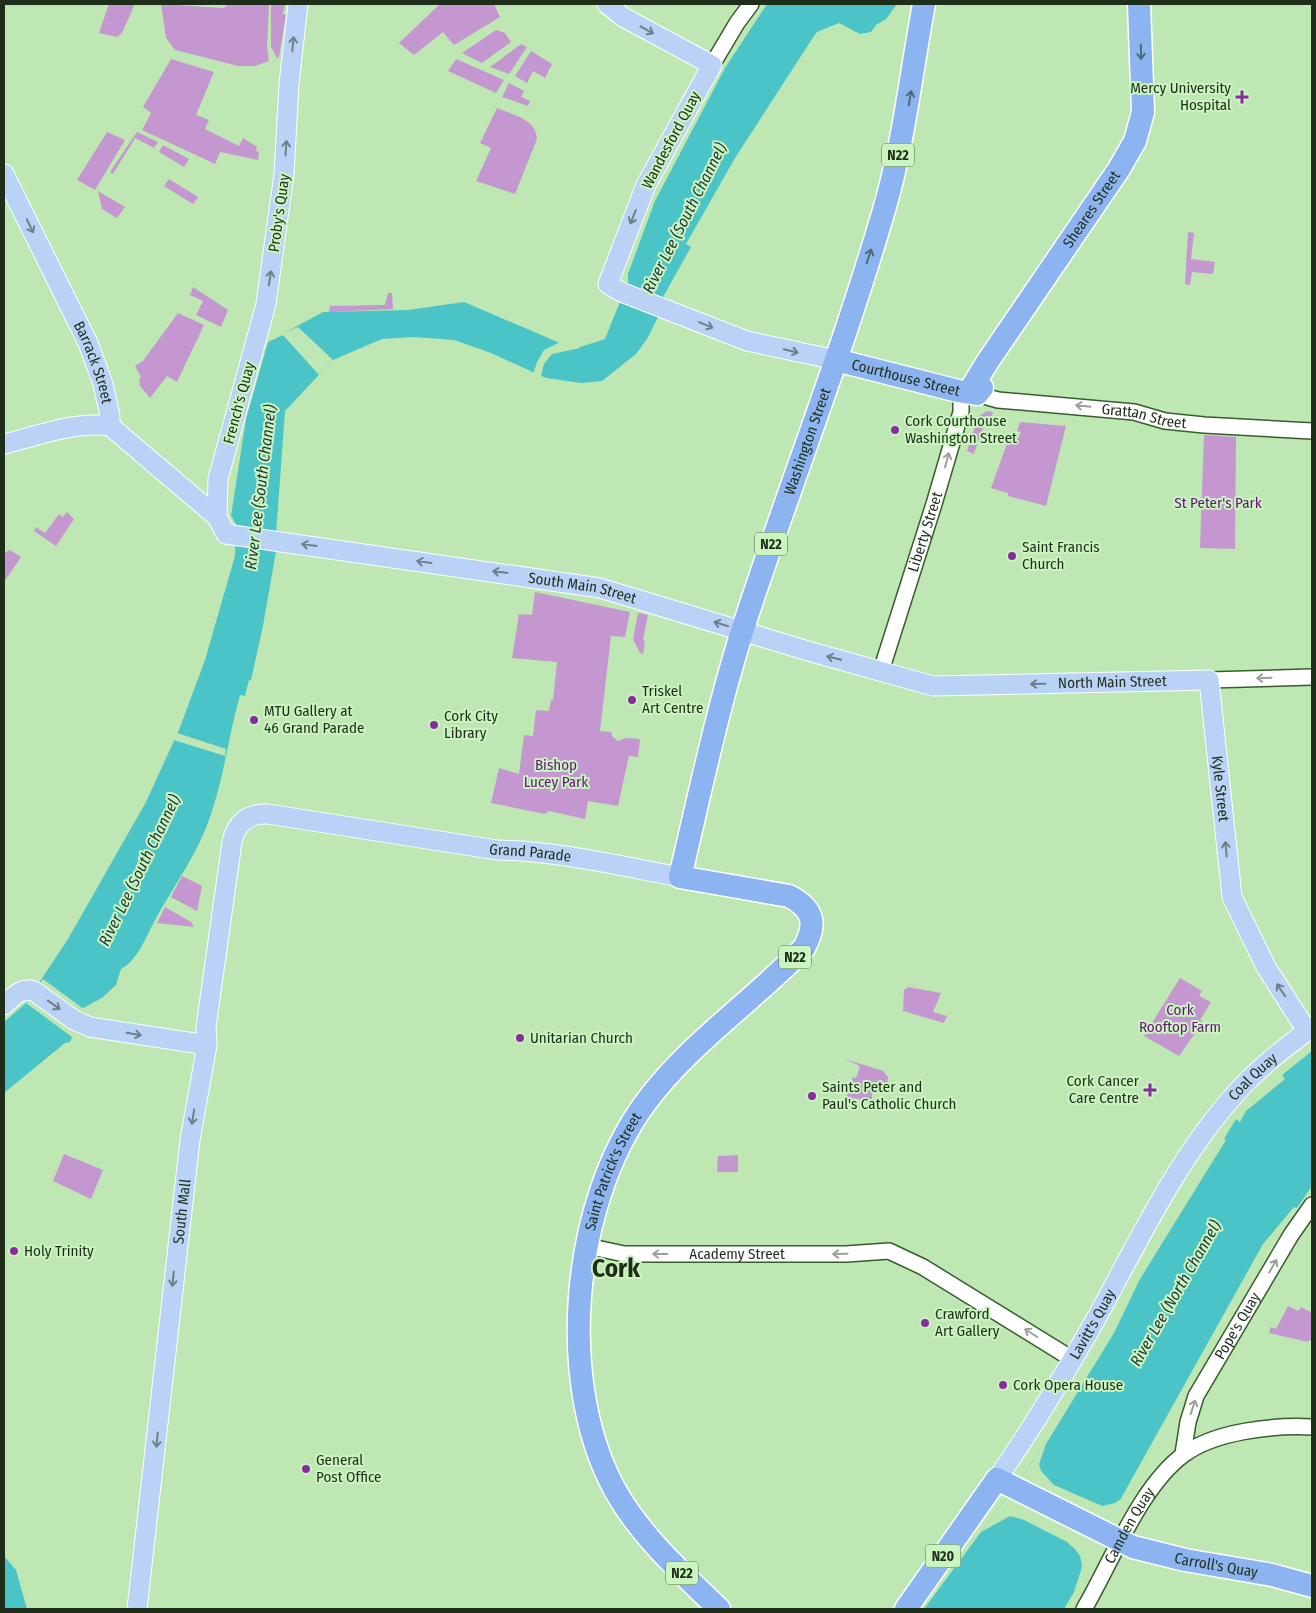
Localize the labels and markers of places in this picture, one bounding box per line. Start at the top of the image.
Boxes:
place label: Mercy University Hospital [1130,79,1231,114]
marker: Mercy University Hospital [1235,90,1249,104]
place label: Cork Courthouse Washington Street [905,412,1017,447]
marker: Cork Courthouse Washington Street [889,424,901,436]
place label: Saint Francis Church [1022,538,1100,573]
marker: Saint Francis Church [1006,550,1018,562]
place label: Triskel Art Centre [642,682,703,717]
marker: Triskel Art Centre [626,694,638,706]
place label: MTU Gallery at 46 Grand Parade [264,702,364,737]
place label: Cork City Library [444,707,498,742]
marker: MTU Gallery at 46 Grand Parade [248,714,260,726]
marker: Cork City Library [428,719,440,731]
place label: Unitarian Church [530,1029,633,1047]
marker: Unitarian Church [514,1032,526,1044]
place label: Cork Cancer Care Centre [1067,1072,1140,1107]
place label: Saints Peter and Paul's Catholic Church [822,1078,956,1113]
marker: Cork Cancer Care Centre [1143,1083,1157,1097]
marker: Saints Peter and Paul's Catholic Church [806,1090,818,1102]
place label: Holy Trinity [24,1242,94,1260]
marker: Holy Trinity [8,1245,20,1257]
place label: Crawford Art Gallery [935,1305,1000,1340]
marker: Crawford Art Gallery [919,1317,931,1329]
place label: Cork Opera House [1013,1376,1123,1394]
marker: Cork Opera House [997,1379,1009,1391]
place label: General Post Office [316,1451,382,1486]
marker: General Post Office [300,1463,312,1475]

